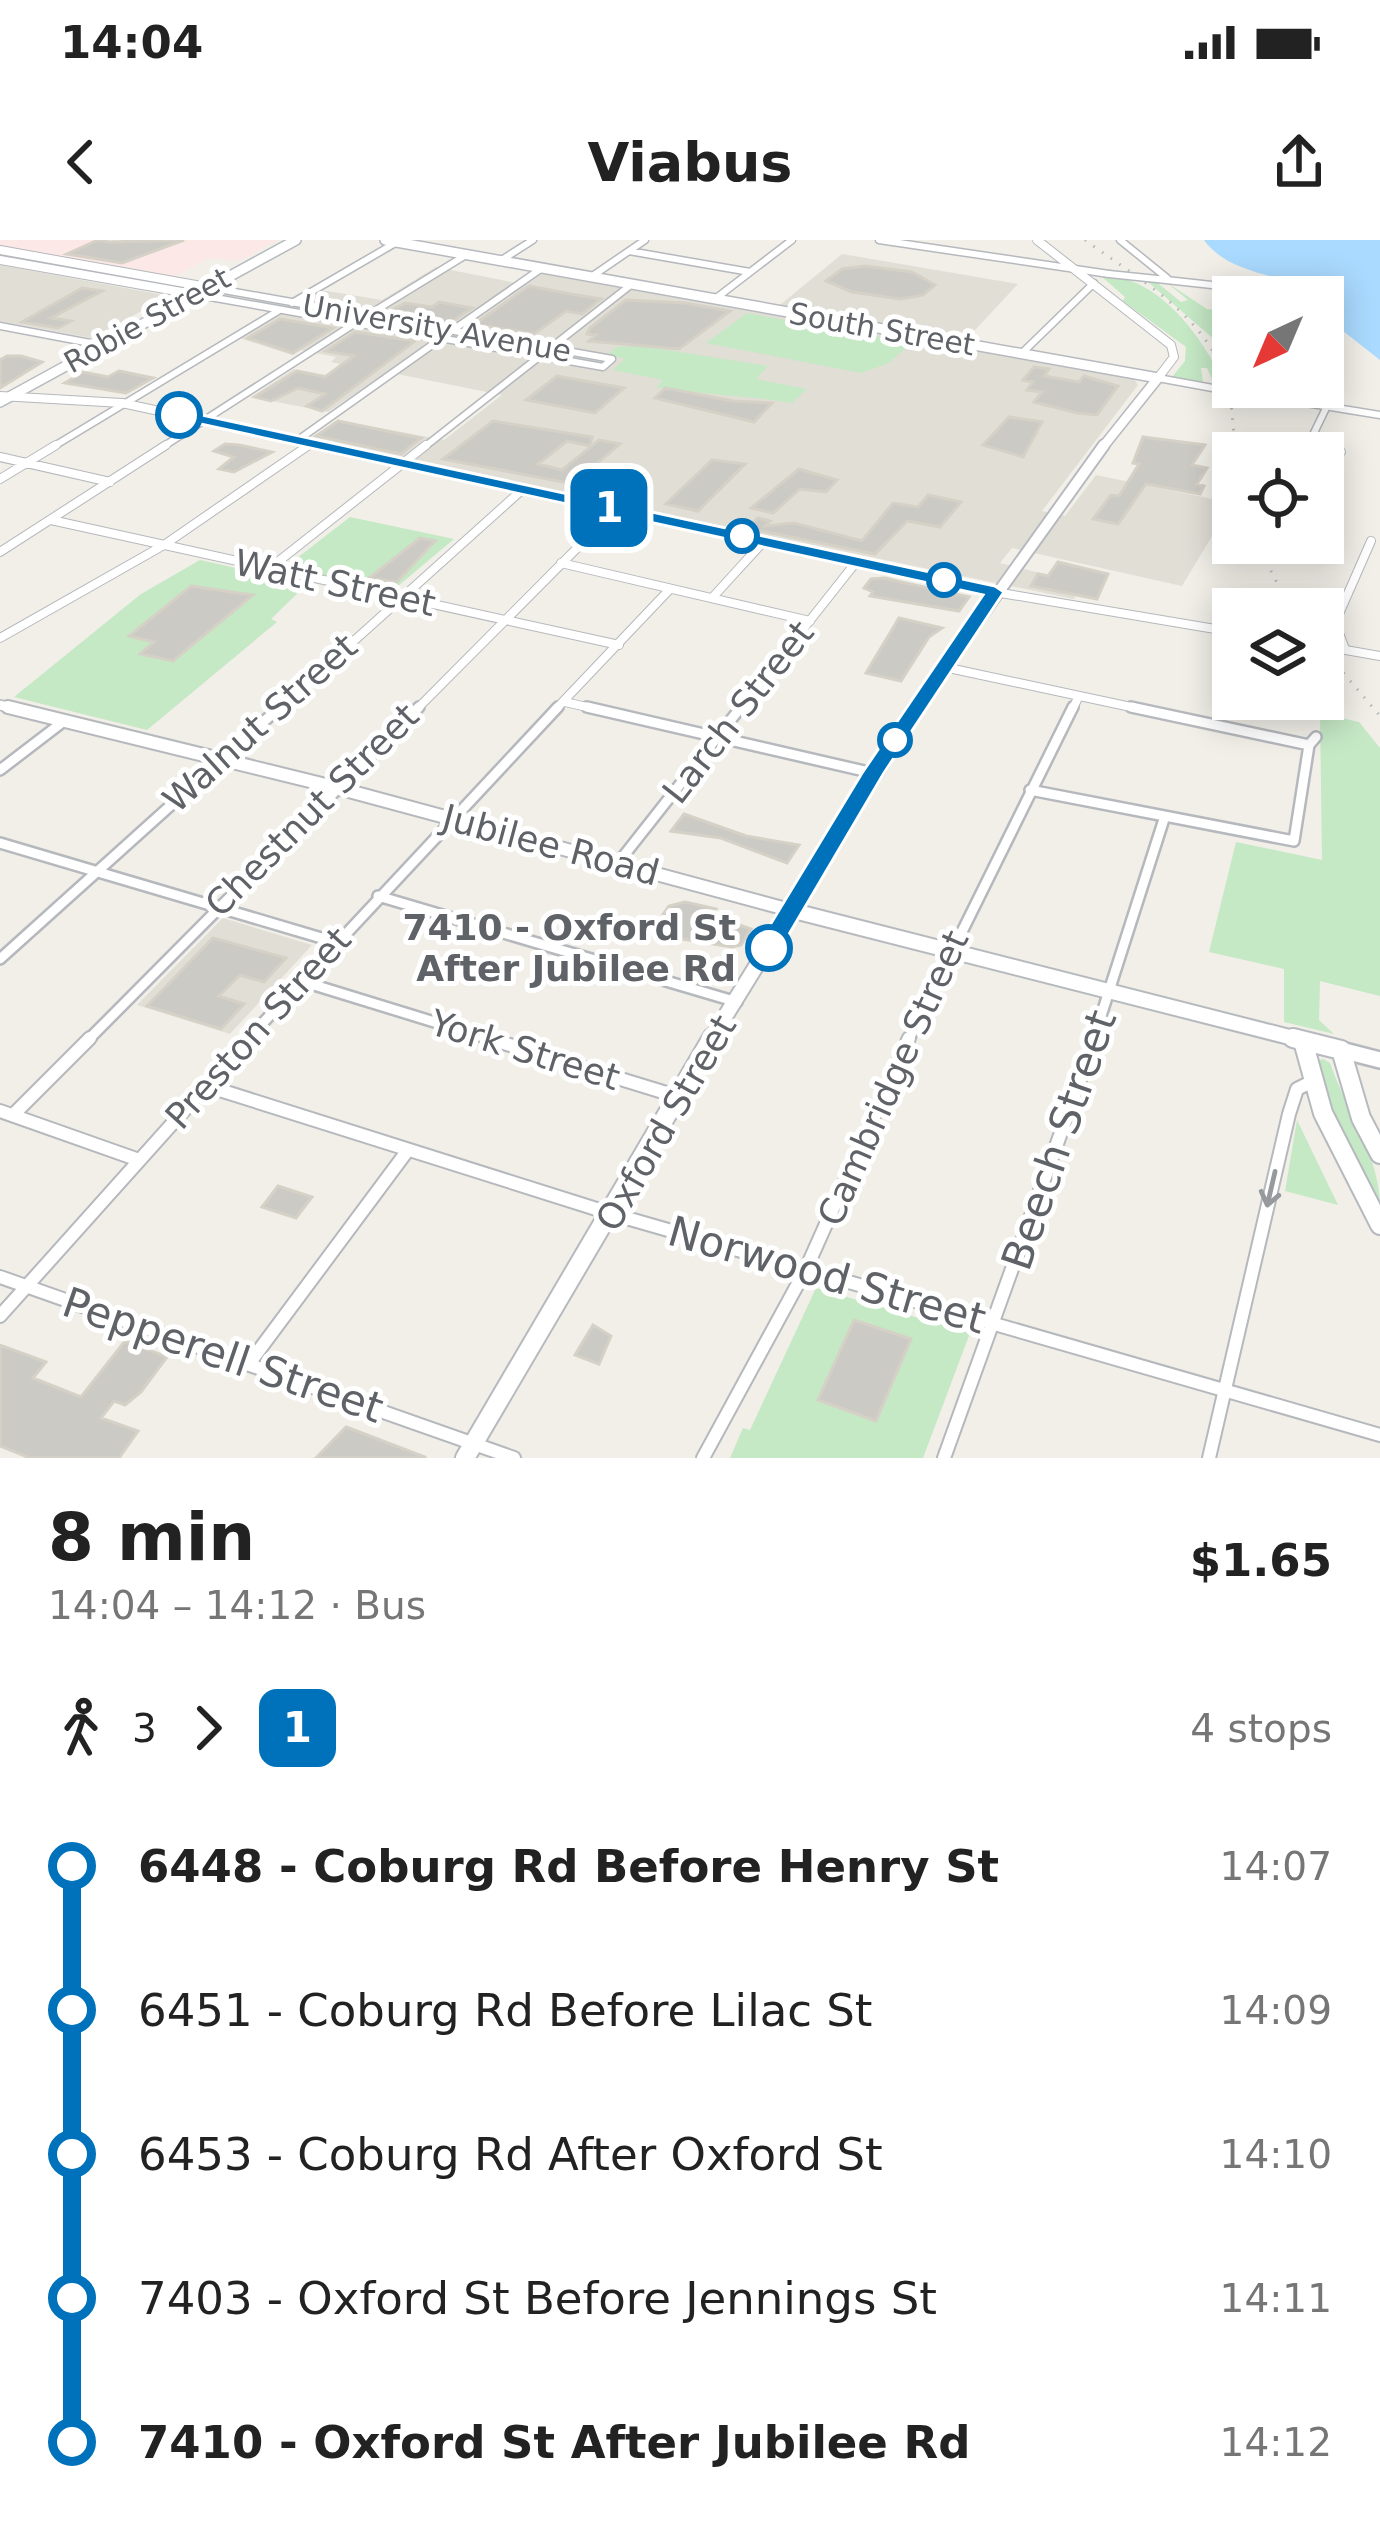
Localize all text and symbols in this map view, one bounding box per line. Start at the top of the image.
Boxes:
text: 14:04 [60,16,203,69]
icon: back [48,129,114,195]
icon: share [1266,129,1332,195]
text: Viabus [587,131,793,194]
street label: Robie Street [58,260,236,380]
north arrow [1212,276,1344,408]
map controls [1212,276,1344,720]
street label: University Avenue [300,287,574,369]
street label: South Street [786,295,978,363]
unlabelled marker [157,393,201,437]
button: locate [1212,432,1344,564]
line badge: 1 [570,469,648,547]
text: 1 [594,483,624,532]
unlabelled marker [726,520,758,552]
street label: Watt Street [231,542,439,624]
unlabelled marker [928,564,960,596]
button: layers [1212,588,1344,720]
street label: Larch Street [654,613,822,811]
street label: Walnut Street [155,625,365,821]
street label: Chestnut Street [197,695,427,925]
unlabelled marker [879,724,911,756]
street label: Jubilee Road [436,796,664,894]
place label: 7410 - Oxford St After Jubilee Rd [402,907,736,989]
street label: Preston Street [157,919,359,1137]
street label: Cambridge Street [809,924,977,1232]
marker: 7410 - Oxford St After Jubilee Rd [747,926,791,970]
street label: York Street [424,1001,625,1098]
street label: Beech Street [992,1004,1126,1276]
street label: Oxford Street [588,1008,744,1238]
one-way arrow [1259,1169,1282,1207]
street label: Norwood Street [663,1206,991,1344]
street label: Pepperell Street [56,1277,390,1433]
text: 8 min [48,1499,255,1576]
text: $1.65 [1190,1534,1332,1587]
text: 14:04 – 14:12 · Bus [48,1583,426,1628]
icon: walk [48,1695,114,1761]
icon: forward [175,1695,241,1761]
text: 1 [283,1703,312,1752]
text: 3 [132,1706,157,1751]
text: 4 stops [1190,1706,1332,1751]
text: 6448 - Coburg Rd Before Henry St [138,1840,999,1893]
text: 14:07 [1220,1844,1332,1889]
text: 6451 - Coburg Rd Before Lilac St [138,1984,872,2037]
text: 14:09 [1220,1988,1332,2033]
text: 6453 - Coburg Rd After Oxford St [138,2128,883,2181]
text: 14:10 [1220,2132,1332,2177]
text: 7403 - Oxford St Before Jennings St [138,2272,937,2325]
text: 14:11 [1220,2276,1332,2321]
text: 7410 - Oxford St After Jubilee Rd [138,2416,970,2469]
text: 14:12 [1220,2420,1332,2465]

